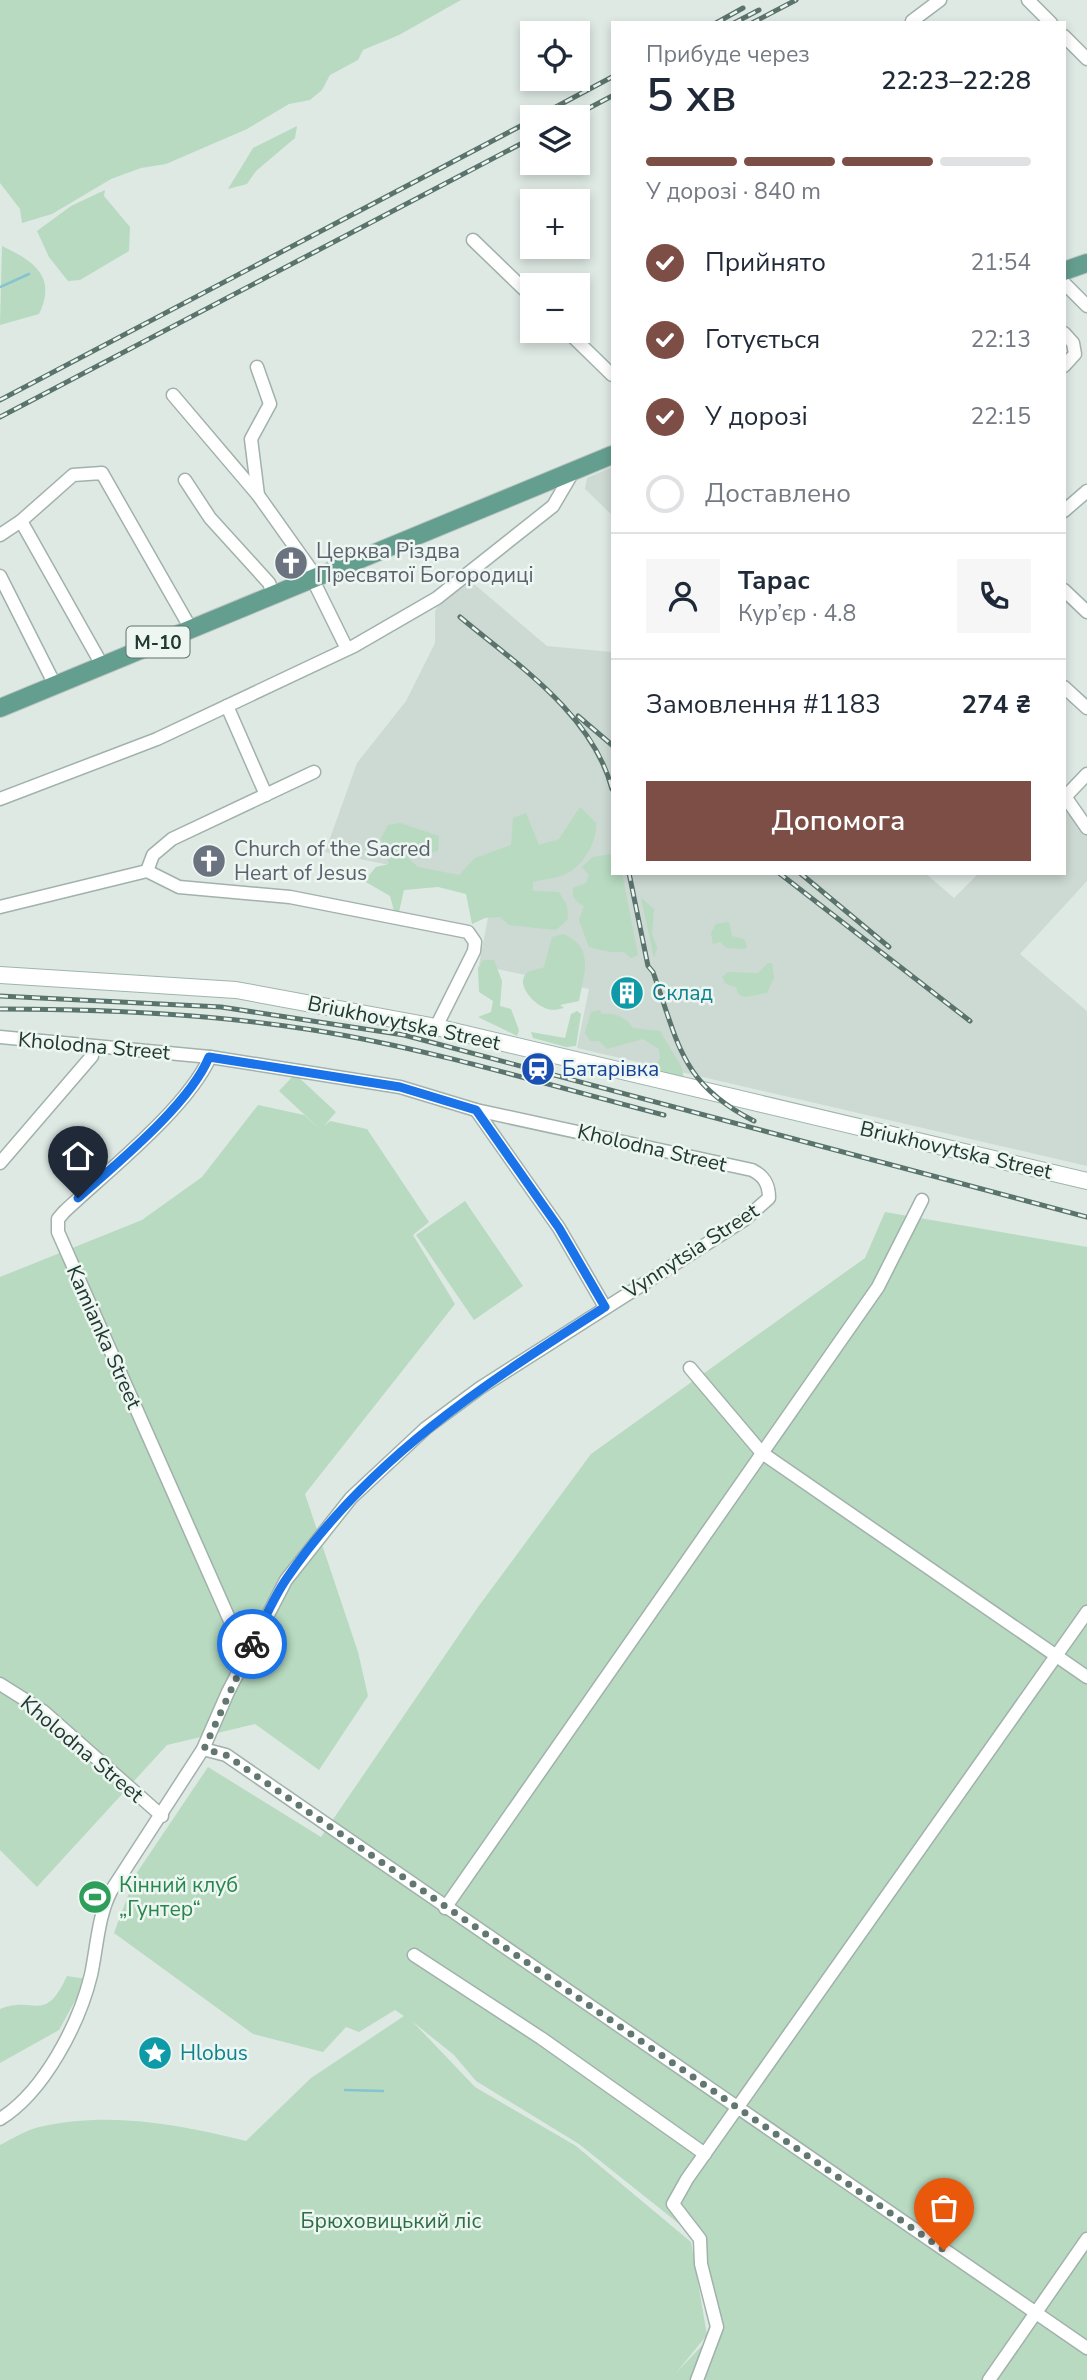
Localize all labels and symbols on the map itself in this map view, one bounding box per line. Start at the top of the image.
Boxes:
place label: Церква Різдва Пресвятої Богородиці [316,537,534,589]
church icon: Церква Різдва Пресвятої Богородиці [272,544,310,582]
road number: М-10 [127,626,190,657]
place label: Church of the Sacred Heart of Jesus [234,835,431,887]
church icon: Church of the Sacred Heart of Jesus [190,842,228,880]
building icon: Склад [608,974,646,1012]
place label: Склад [652,979,713,1007]
street label: Briukhovytska Street [305,989,503,1057]
street label: Kholodna Street [17,1025,172,1067]
station icon: Батарівка [519,1050,557,1088]
place label: Батарівка [562,1055,659,1083]
street label: Briukhovytska Street [857,1114,1055,1186]
street label: Kholodna Street [575,1117,730,1179]
pin [48,1126,108,1198]
street label: Vynnytsia Street [617,1197,764,1306]
street label: Kamianka Street [60,1261,148,1414]
courier [217,1609,287,1679]
street label: Kholodna Street [15,1689,150,1809]
place label: Кінний клуб „Гунтер“ [119,1871,238,1923]
sports icon: Кінний клуб „Гунтер“ [76,1878,114,1916]
place icon: Hlobus [136,2034,174,2072]
place label: Hlobus [180,2039,248,2067]
pin [914,2178,974,2250]
park label: Брюховицький ліс [301,2207,481,2235]

